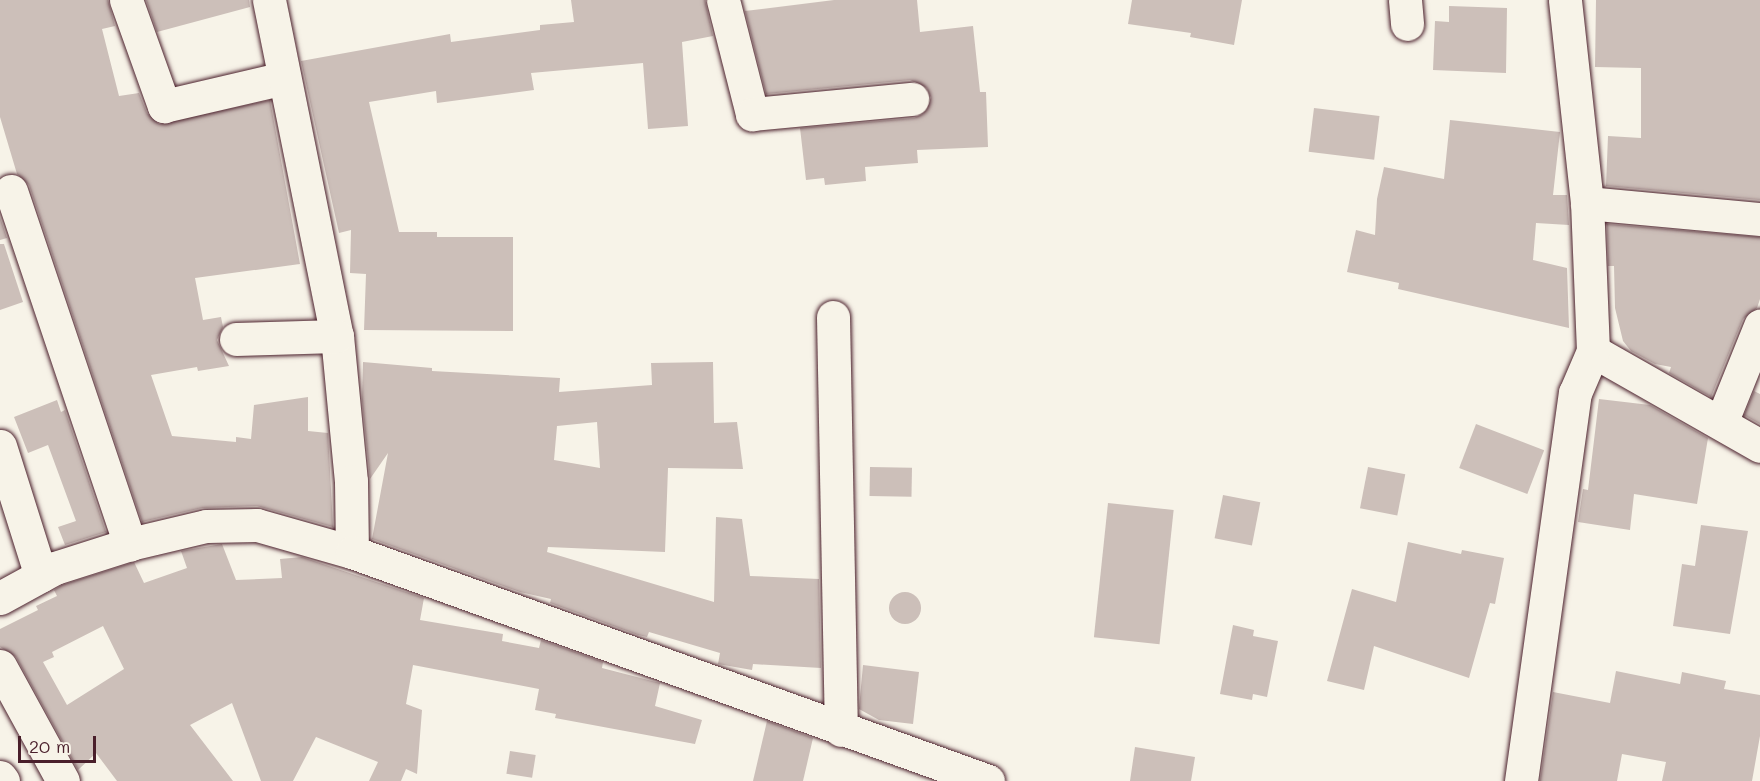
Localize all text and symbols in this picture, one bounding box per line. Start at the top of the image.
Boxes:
scale bar [21,724,99,762]
text: 20 m [29,734,70,758]

